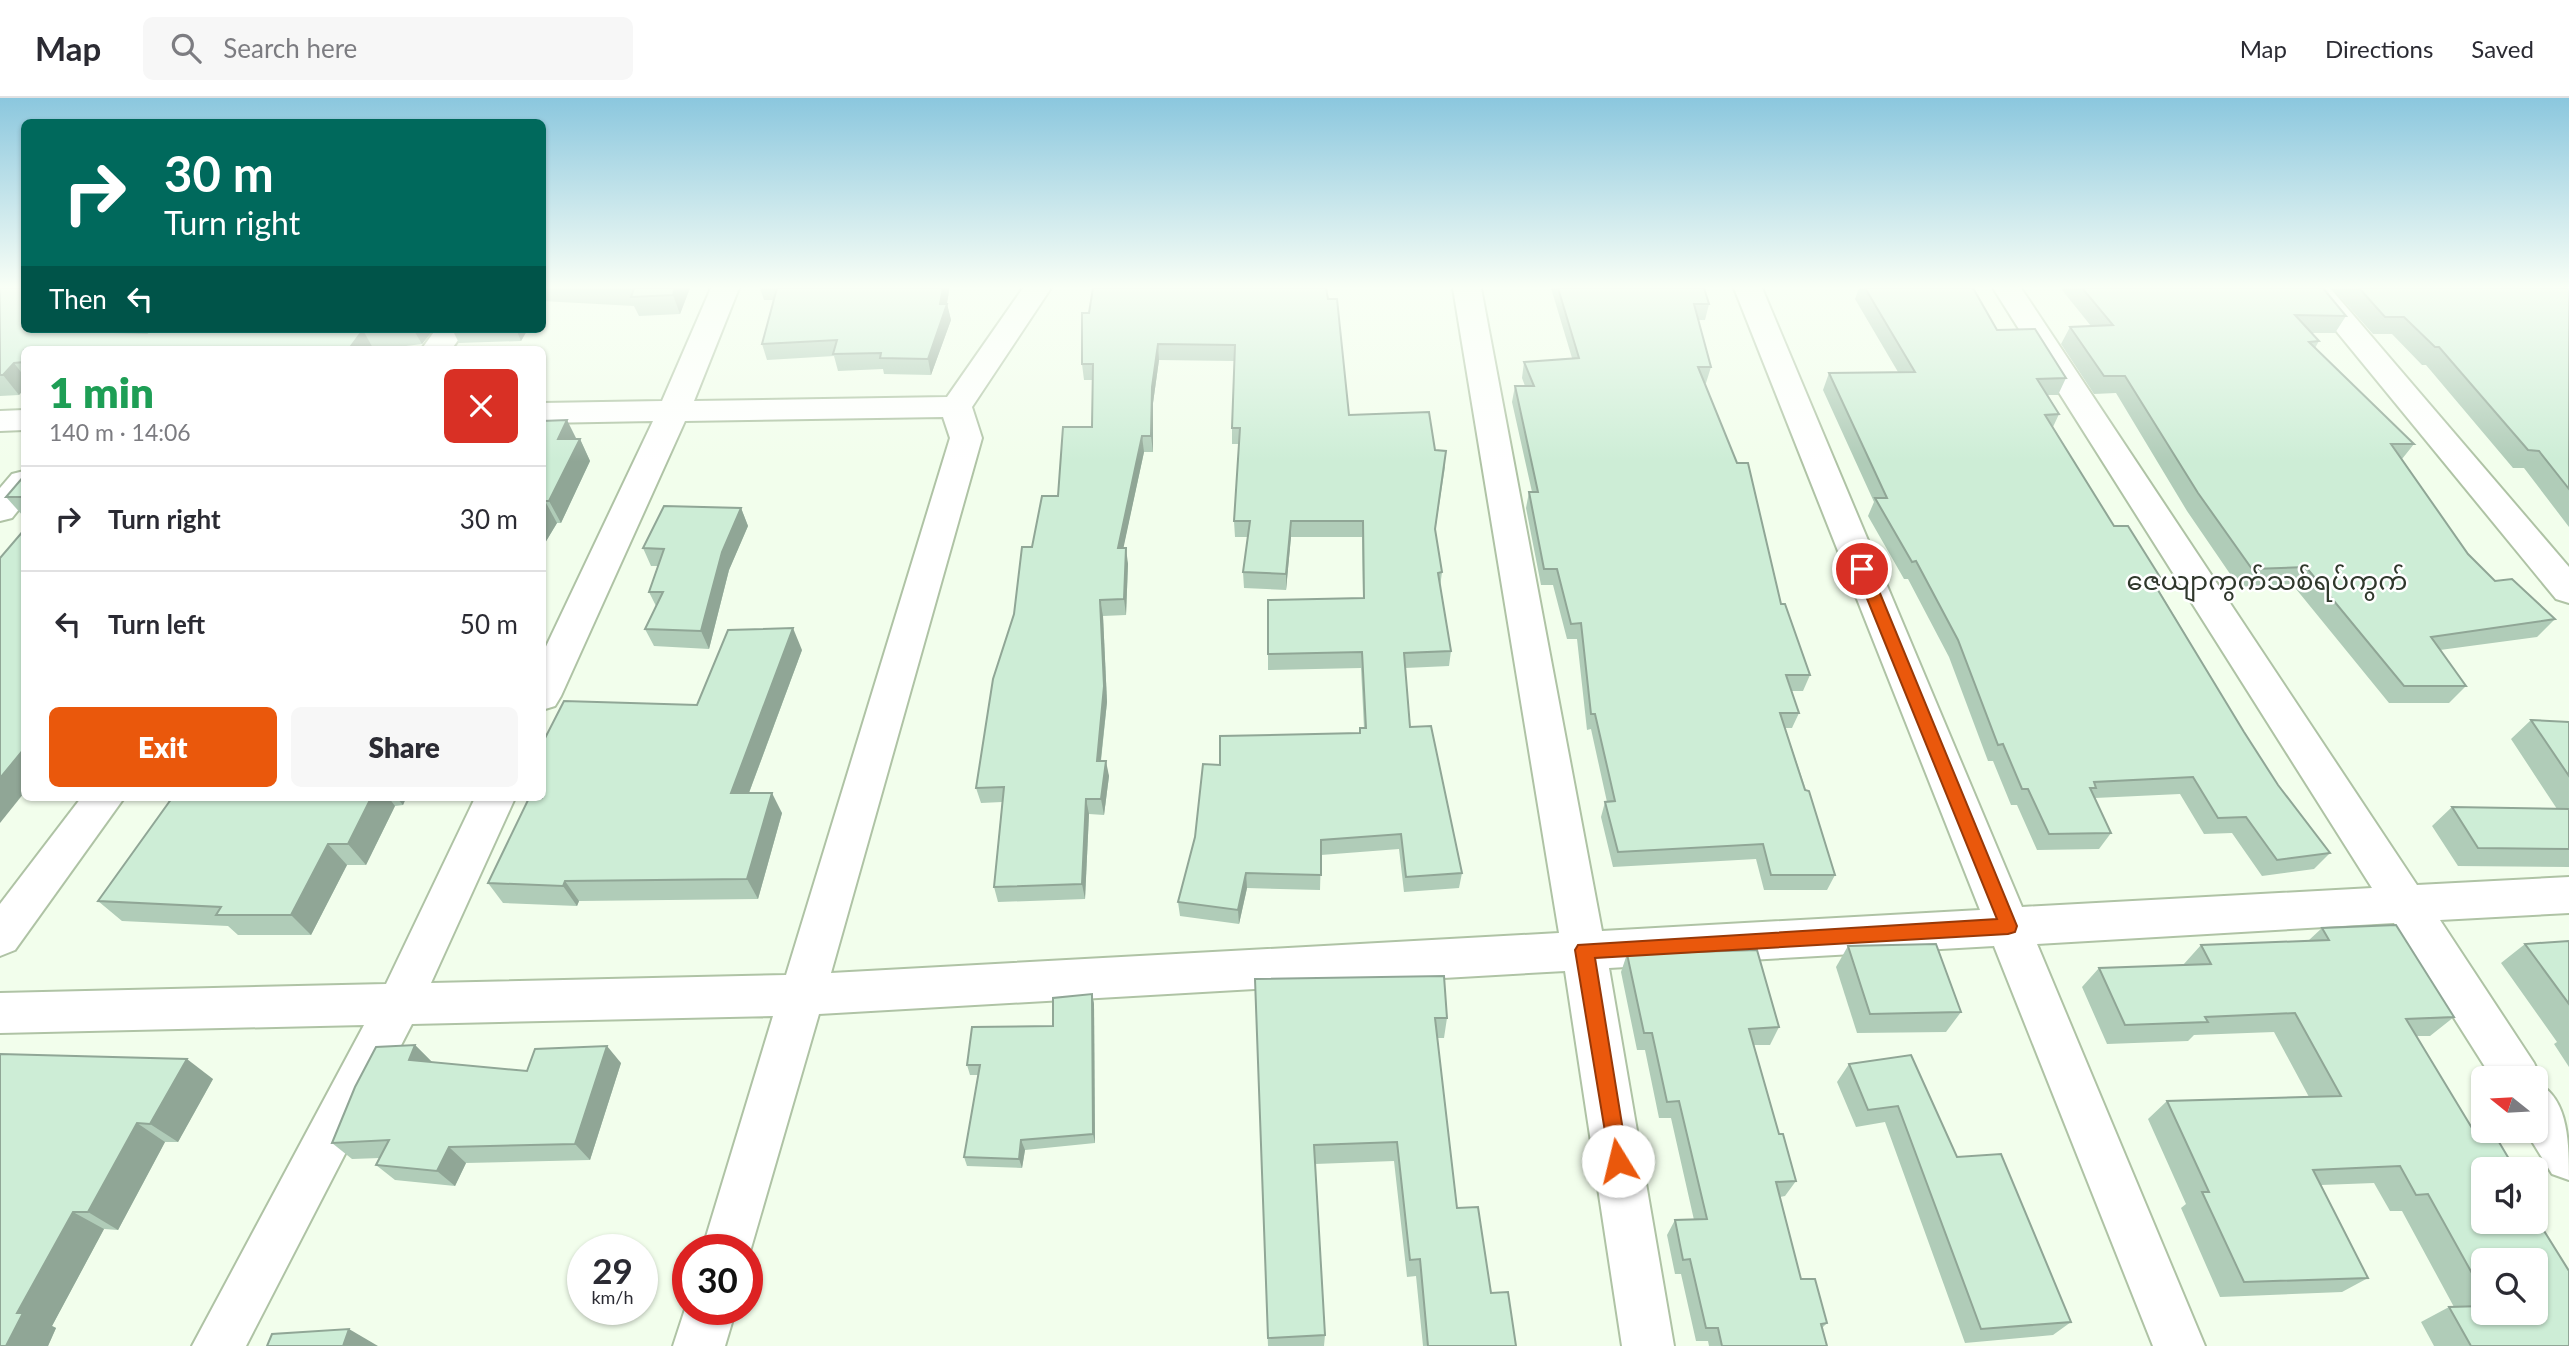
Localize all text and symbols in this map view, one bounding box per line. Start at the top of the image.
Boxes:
search box [143,17,633,80]
text: Map [35,28,101,68]
icon: search [167,29,205,67]
text: Search here [223,32,357,64]
text: Map [2240,34,2287,63]
text: Directions [2325,34,2433,63]
text: Saved [2471,34,2534,63]
text: 30 m [164,144,274,202]
icon: right [49,147,140,238]
text: Turn right [164,203,300,242]
icon: left [121,280,159,318]
text: Then [49,283,107,315]
text: 1 min [49,367,154,417]
button: close [444,369,518,443]
text: 140 m · 14:06 [49,418,191,446]
icon: right [49,500,87,538]
text: Turn right [108,503,221,535]
text: 30 m [460,503,518,535]
pin [1832,539,1892,599]
icon: arrive [1843,550,1881,588]
district label: ဇေယျာကွက်သစ်ရပ်ကွက် [2127,564,2407,602]
icon: left [49,605,87,643]
text: Turn left [108,608,205,640]
text: 50 m [460,608,518,640]
button: Exit [49,707,277,787]
button: Share [291,707,518,787]
north arrow [2471,1066,2548,1143]
map controls [2471,1066,2548,1325]
position arrow [1581,1124,1655,1198]
button: sound [2471,1157,2548,1234]
speed limit sign: 30 [672,1234,763,1325]
button: search [2471,1248,2548,1325]
text: 29 [592,1249,633,1291]
text: km/h [591,1286,634,1308]

